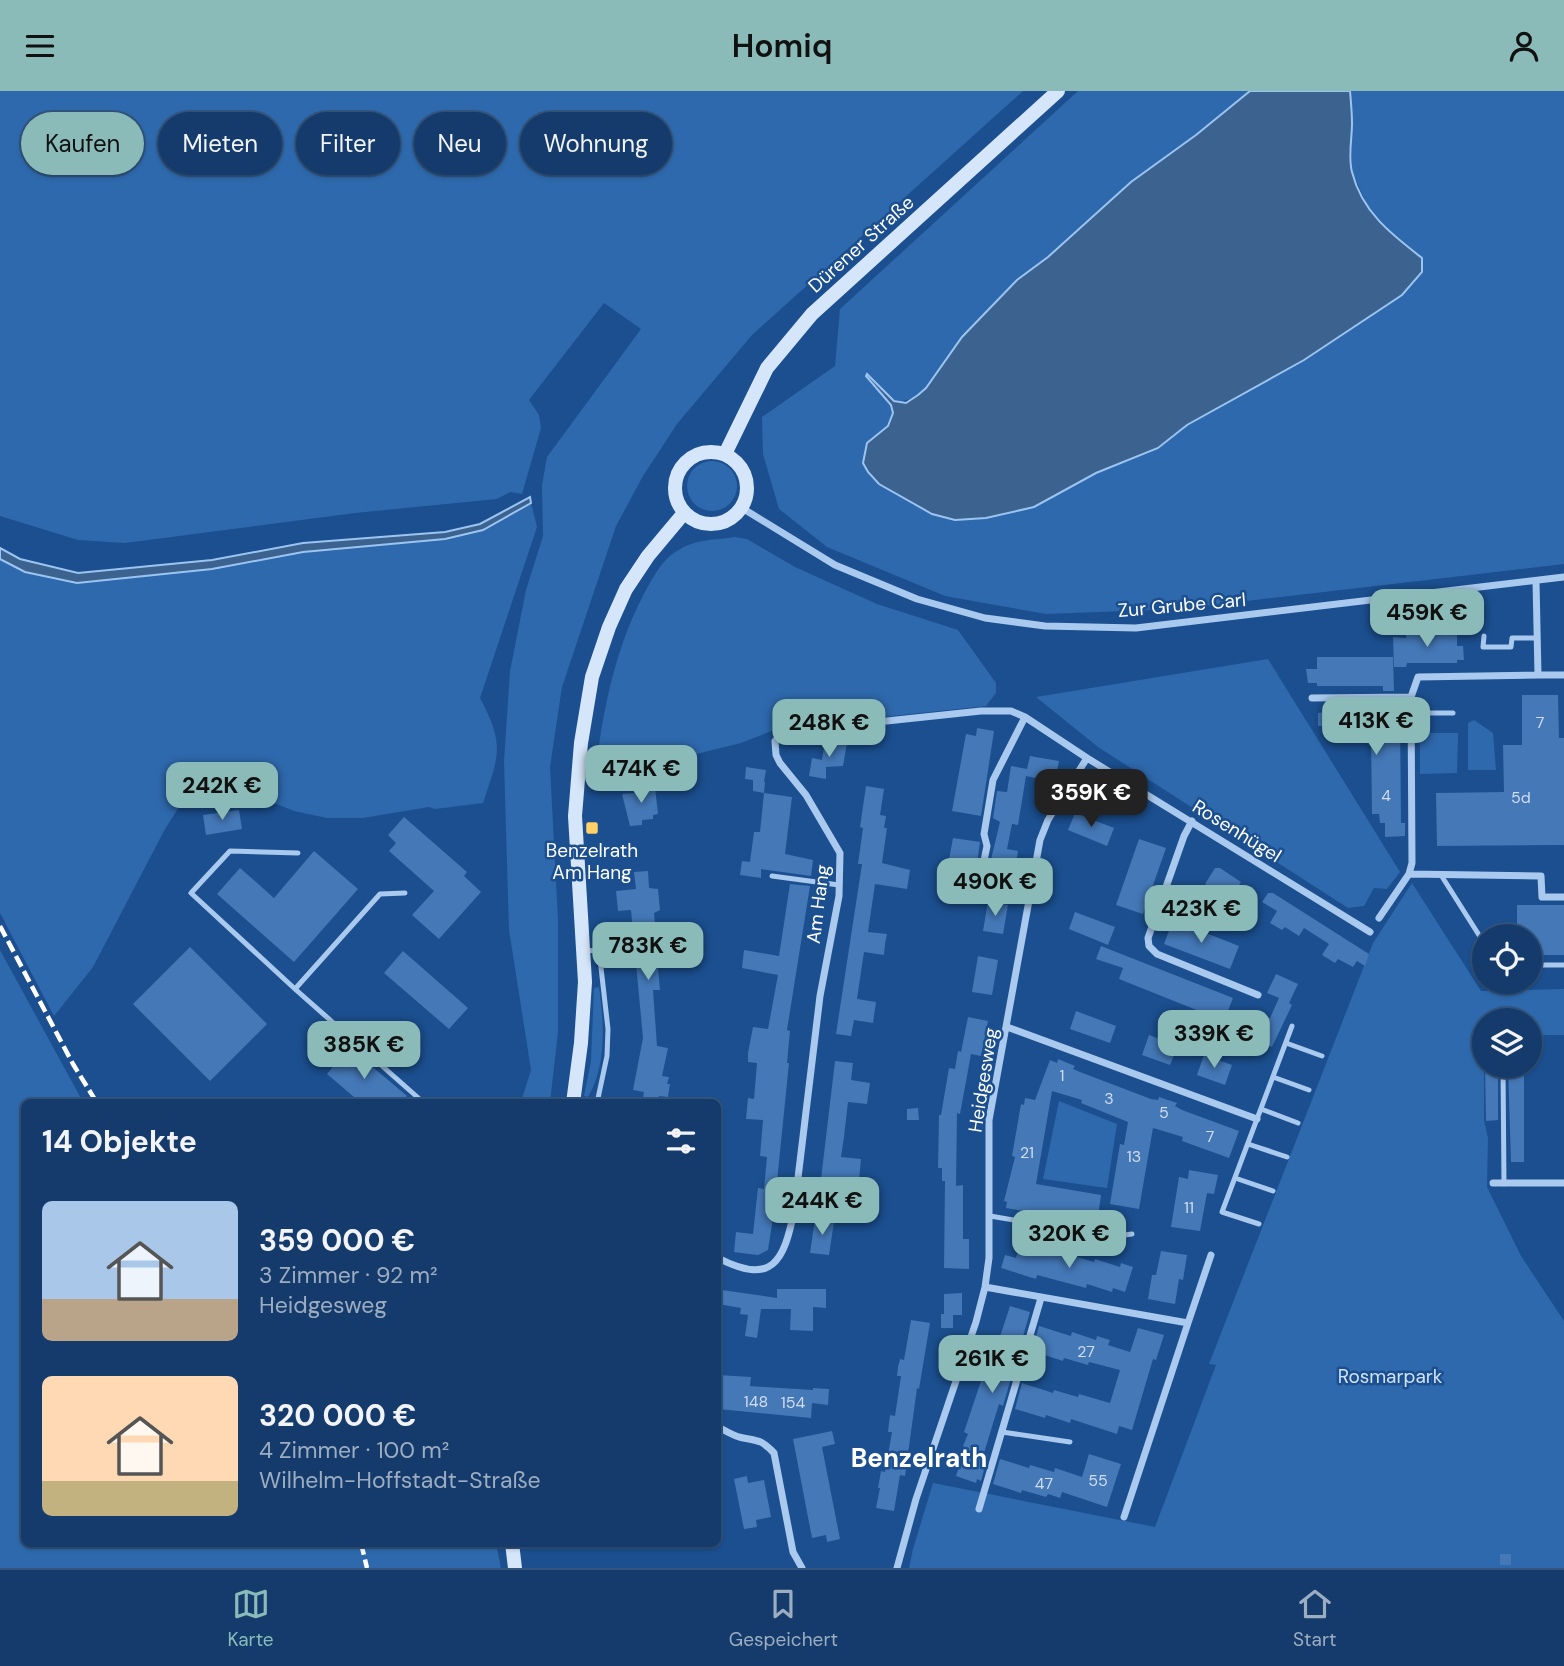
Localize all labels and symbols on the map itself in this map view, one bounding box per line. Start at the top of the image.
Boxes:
street label: Dürener Straße [803,190,919,298]
street label: Zur Grube Carl [1117,587,1247,623]
pin: 459K € [1370,589,1484,649]
pin: 413K € [1319,697,1433,757]
pin: 248K € [772,699,886,759]
house number: 7 [1536,712,1544,733]
pin: 474K € [584,745,698,805]
pin: 242K € [165,763,279,822]
pin: 359K € [1034,769,1148,829]
house number: 4 [1381,785,1391,806]
house number: 5d [1511,787,1531,808]
street label: Rosenhügel [1188,794,1286,868]
marker: Benzelrath Am Hang [584,820,600,836]
place label: Benzelrath Am Hang [546,838,638,885]
pin: 490K € [938,859,1052,918]
street label: Am Hang [801,863,835,945]
pin: 423K € [1144,885,1258,945]
pin: 783K € [591,923,705,982]
pin: 339K € [1157,1011,1271,1070]
pin: 385K € [307,1021,421,1081]
street label: Heidgesweg [962,1025,1004,1134]
house number: 1 [1060,1065,1065,1086]
house number: 3 [1104,1088,1114,1109]
house number: 5 [1159,1102,1169,1123]
house number: 7 [1206,1126,1214,1147]
house number: 21 [1020,1142,1034,1163]
house number: 13 [1127,1146,1141,1167]
pin: 244K € [765,1177,879,1237]
house number: 11 [1184,1197,1194,1218]
pin: 320K € [1012,1211,1126,1270]
pin: 261K € [935,1335,1049,1395]
house number: 27 [1077,1341,1095,1362]
park label: Rosmarpark [1338,1364,1443,1389]
house number: 148 [744,1391,768,1412]
house number: 154 [781,1392,806,1413]
district label: Benzelrath [851,1441,987,1475]
house number: 55 [1088,1470,1108,1491]
house number: 47 [1035,1473,1053,1494]

